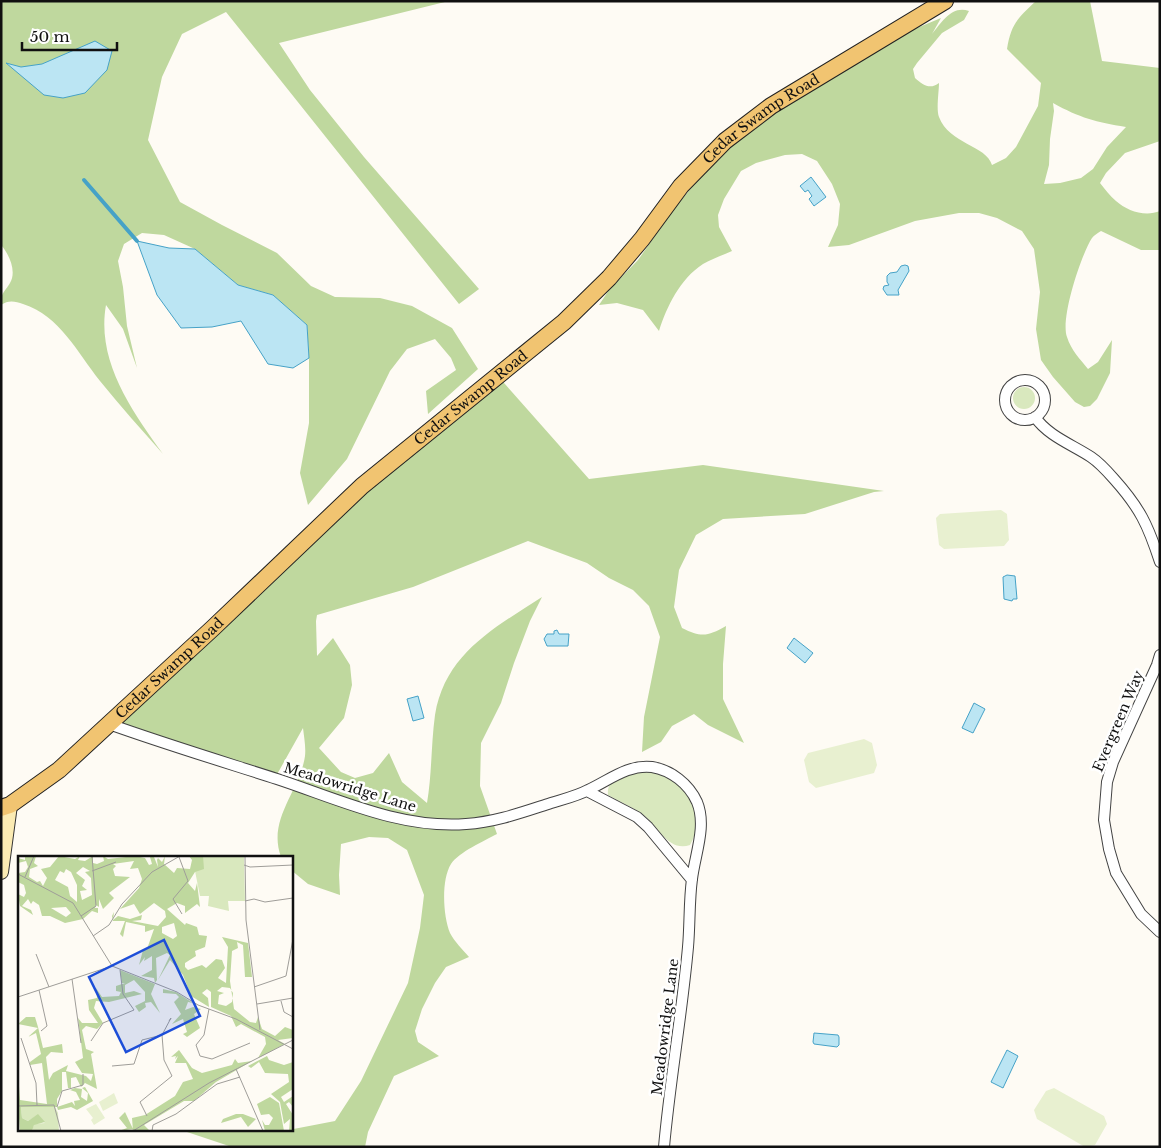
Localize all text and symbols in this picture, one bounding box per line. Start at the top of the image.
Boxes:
scale bar [22,20,118,52]
text: 50 m [30,27,70,46]
street label: Cedar Swamp Road [699,70,823,168]
street label: Cedar Swamp Road [410,346,532,449]
street label: Cedar Swamp Road [112,613,228,723]
street label: Evergreen Way [1089,667,1148,774]
street label: Meadowridge Lane [281,758,419,816]
inset map [18,856,292,1130]
street label: Meadowridge Lane [648,958,682,1096]

